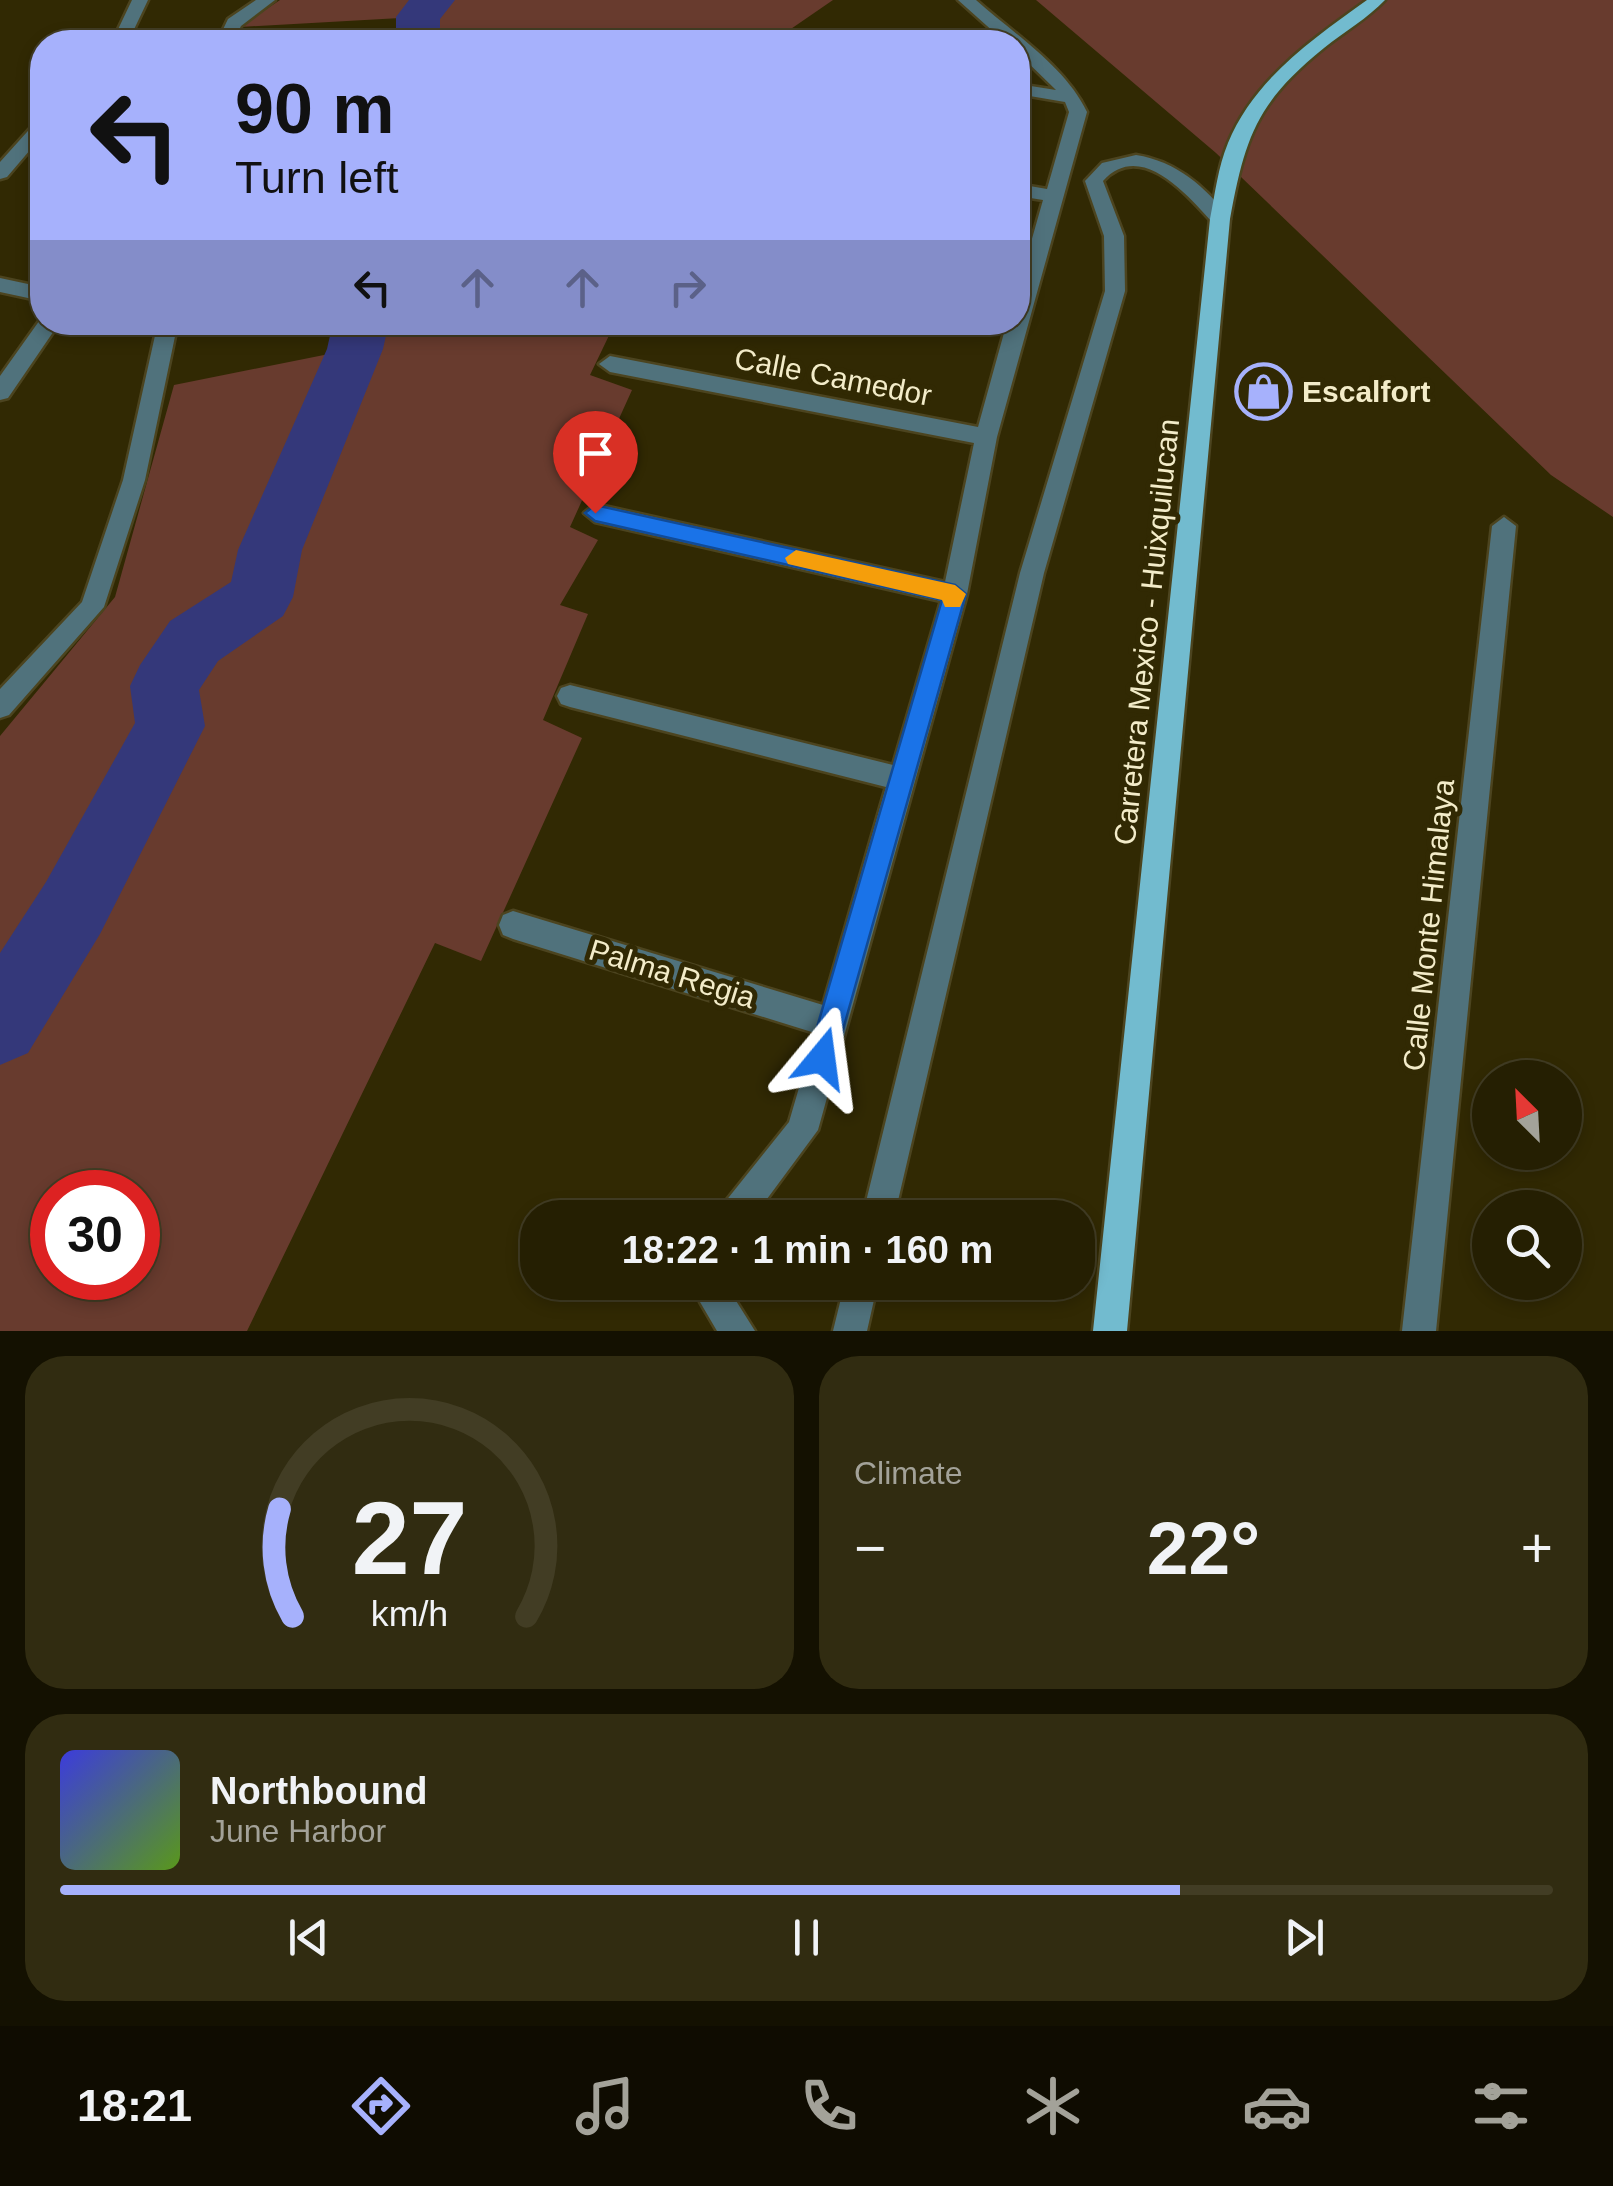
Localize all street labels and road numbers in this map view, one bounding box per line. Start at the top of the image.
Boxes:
street label: Calle Camedor [732,341,934,412]
street label: Carretera Mexico - Huixquilucan [1108,417,1185,847]
street label: Calle Monte Himalaya [1397,777,1460,1073]
street label: Palma Regia [585,933,759,1014]

